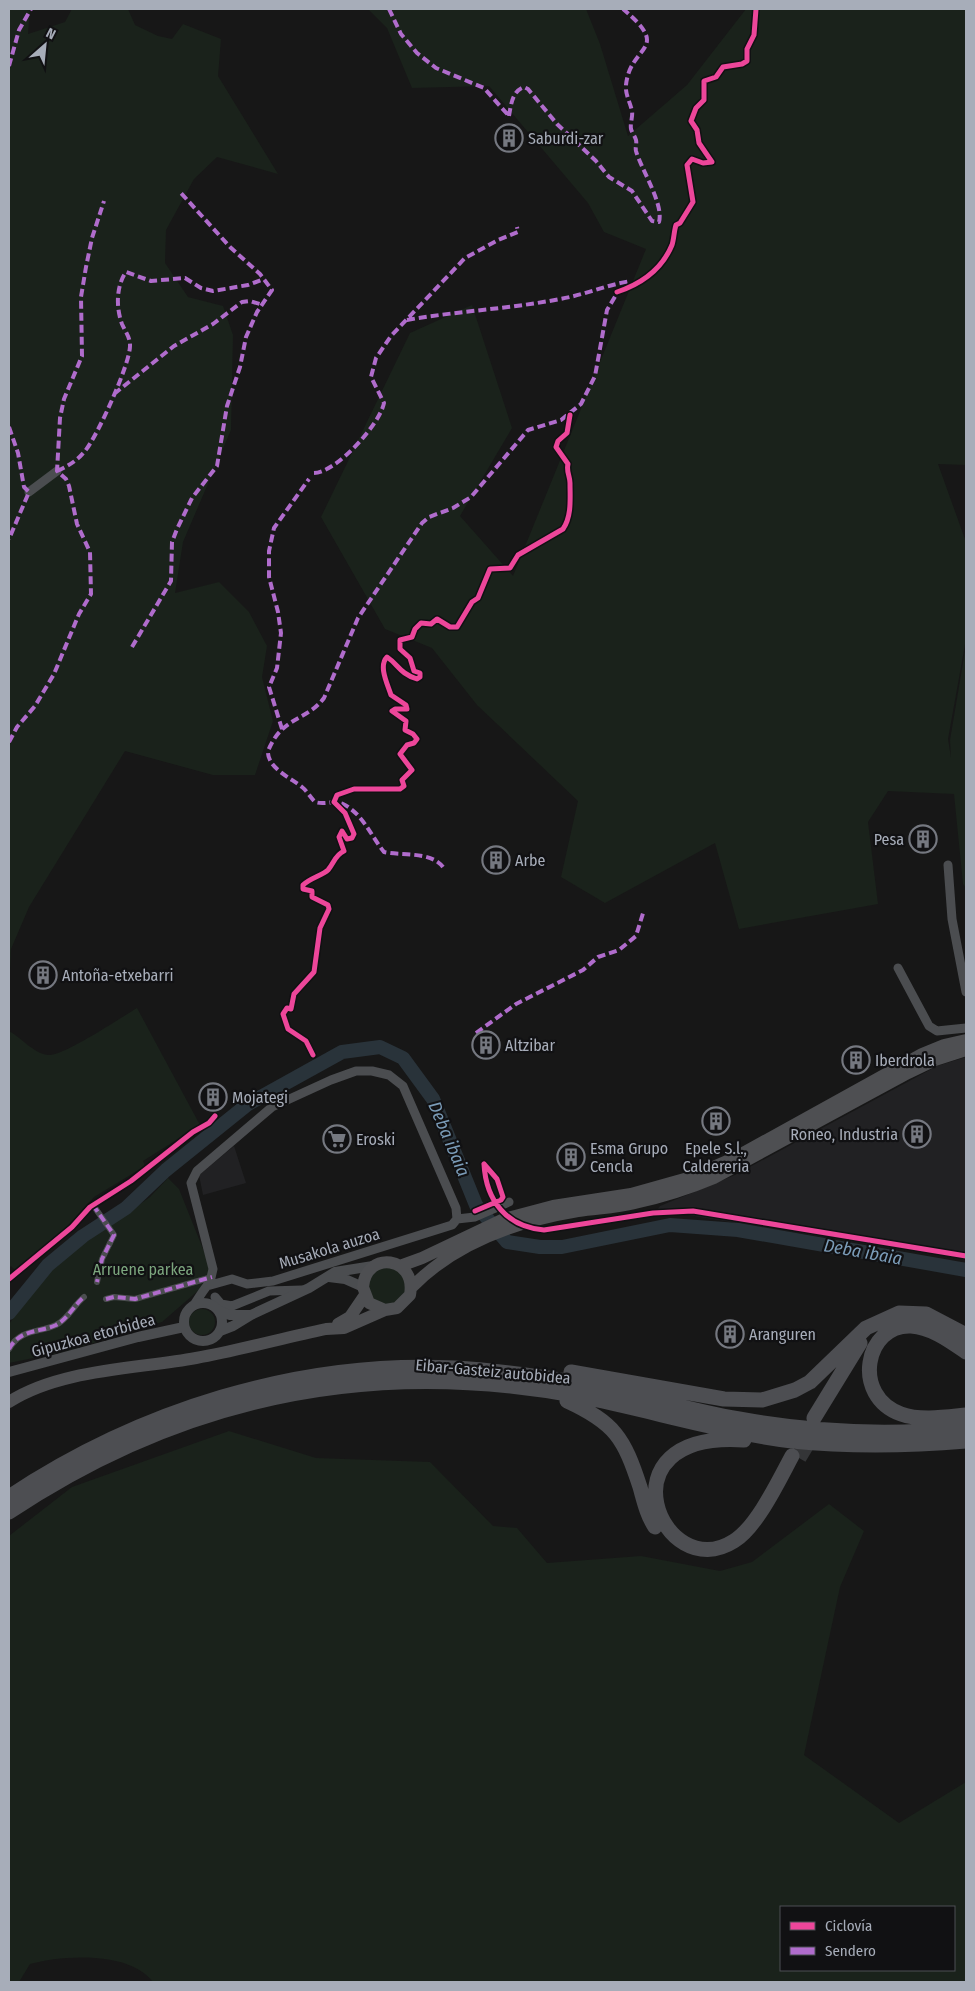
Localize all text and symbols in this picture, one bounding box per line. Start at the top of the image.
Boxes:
north arrow [20,20,70,70]
text: N [43,24,58,43]
building icon: Saburdi-zar [494,123,524,153]
place label: Saburdi-zar [528,129,604,148]
building icon: Pesa [908,824,938,854]
place label: Pesa [874,830,904,849]
building icon: Arbe [481,845,511,875]
place label: Arbe [515,851,546,870]
building icon: Antoña-etxebarri [28,960,58,990]
place label: Antoña-etxebarri [62,966,174,985]
building icon: Altzibar [471,1030,501,1060]
place label: Altzibar [505,1036,555,1055]
building icon: Iberdrola [841,1045,871,1075]
place label: Iberdrola [875,1051,935,1070]
building icon: Mojategi [198,1082,228,1112]
place label: Mojategi [232,1088,288,1107]
water label: Deba ibaia [423,1098,475,1180]
building icon: Epele S.l., Caldereria [701,1106,731,1136]
building icon: Roneo, Industria [902,1119,932,1149]
supermarket icon: Eroski [322,1124,352,1154]
place label: Roneo, Industria [790,1125,898,1144]
place label: Eroski [356,1130,395,1149]
place label: Esma Grupo Cencla [590,1139,668,1176]
place label: Epele S.l., Caldereria [683,1139,750,1176]
building icon: Esma Grupo Cencla [556,1142,586,1172]
street label: Musakola auzoa [276,1224,382,1273]
water label: Deba ibaia [822,1234,904,1270]
park label: Arruene parkea [93,1260,193,1279]
street label: Gipuzkoa etorbidea [29,1310,157,1361]
building icon: Aranguren [715,1319,745,1349]
place label: Aranguren [749,1325,816,1344]
street label: Eibar-Gasteiz autobidea [415,1355,572,1388]
legend [780,1906,955,1971]
text: Ciclovía [825,1917,872,1935]
text: Sendero [825,1942,876,1960]

